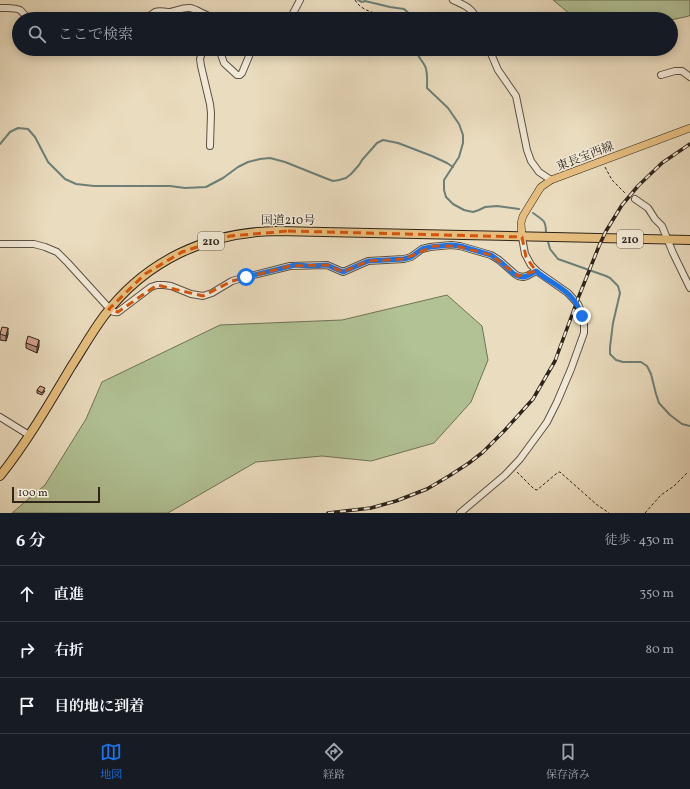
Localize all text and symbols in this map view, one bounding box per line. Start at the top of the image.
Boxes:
search box [12,12,678,56]
icon: search [26,23,48,45]
text: ここで検索 [58,25,133,46]
street label: 東長宝西線 [554,139,616,175]
street label: 国道210号 [261,213,315,229]
road number: 210 [617,230,643,248]
road number: 210 [198,232,224,250]
route start [237,268,255,286]
route end [573,307,591,325]
scale bar [12,485,100,504]
text: 100 m [18,486,48,501]
text: 6 分 [16,530,46,553]
text: 徒歩 · 430 m [605,532,674,550]
icon: ahead [16,583,38,605]
text: 直進 [54,585,84,606]
text: 350 m [639,585,674,603]
icon: right [16,639,38,661]
text: 右折 [54,641,84,662]
text: 80 m [645,641,674,659]
icon: arrive [16,695,38,717]
text: 目的地に到着 [54,697,144,718]
tab: 地図 [100,741,122,783]
tab: 経路 [323,741,345,783]
tab: 保存済み [546,741,590,783]

